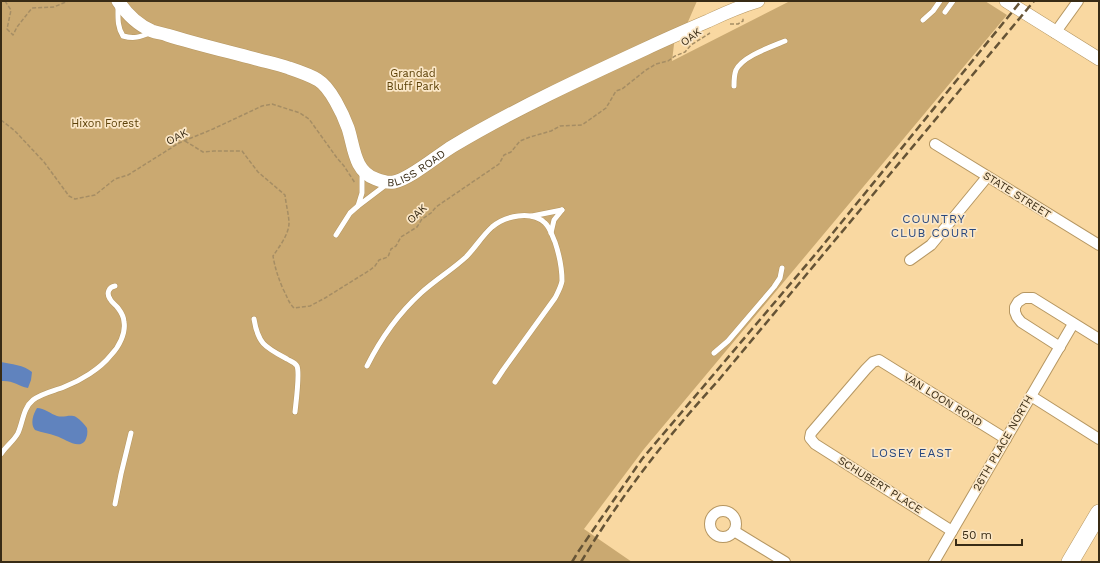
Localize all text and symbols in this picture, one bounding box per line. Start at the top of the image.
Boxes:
street label: OAK [678,25,704,49]
park label: Grandad Bluff Park [387,67,439,93]
park label: Hixon Forest [71,117,139,130]
street label: OAK [164,126,190,148]
street label: BLISS ROAD [387,147,448,189]
street label: STATE STREET [981,169,1054,221]
street label: OAK [404,202,430,226]
district label: COUNTRY CLUB COURT [891,212,977,240]
street label: VAN LOON ROAD [901,370,985,430]
street label: 26TH PLACE NORTH [970,393,1036,493]
district label: LOSEY EAST [871,446,953,460]
street label: SCHUBERT PLACE [836,454,924,516]
scale bar [956,521,1022,547]
text: 50 m [962,528,992,542]

